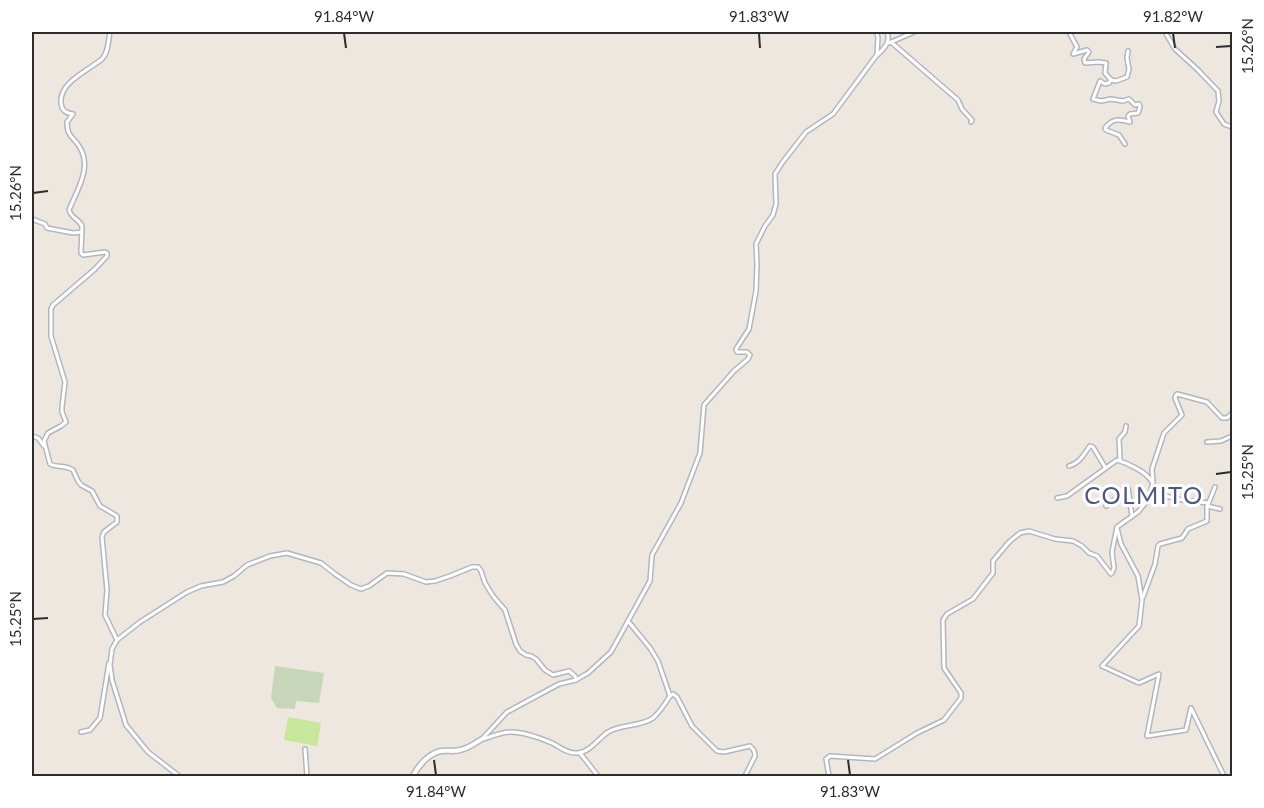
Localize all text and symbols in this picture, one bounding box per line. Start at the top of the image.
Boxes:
text: 91.84°W [314,7,375,25]
text: 91.83°W [729,7,790,25]
text: 91.82°W [1143,7,1204,25]
text: 15.26°N [1238,18,1256,74]
text: 15.26°N [6,165,24,221]
text: 15.25°N [1238,444,1256,500]
district label: COLMITO [1084,480,1204,509]
text: 15.25°N [6,591,24,647]
text: 91.84°W [406,782,467,800]
text: 91.83°W [820,782,881,800]

